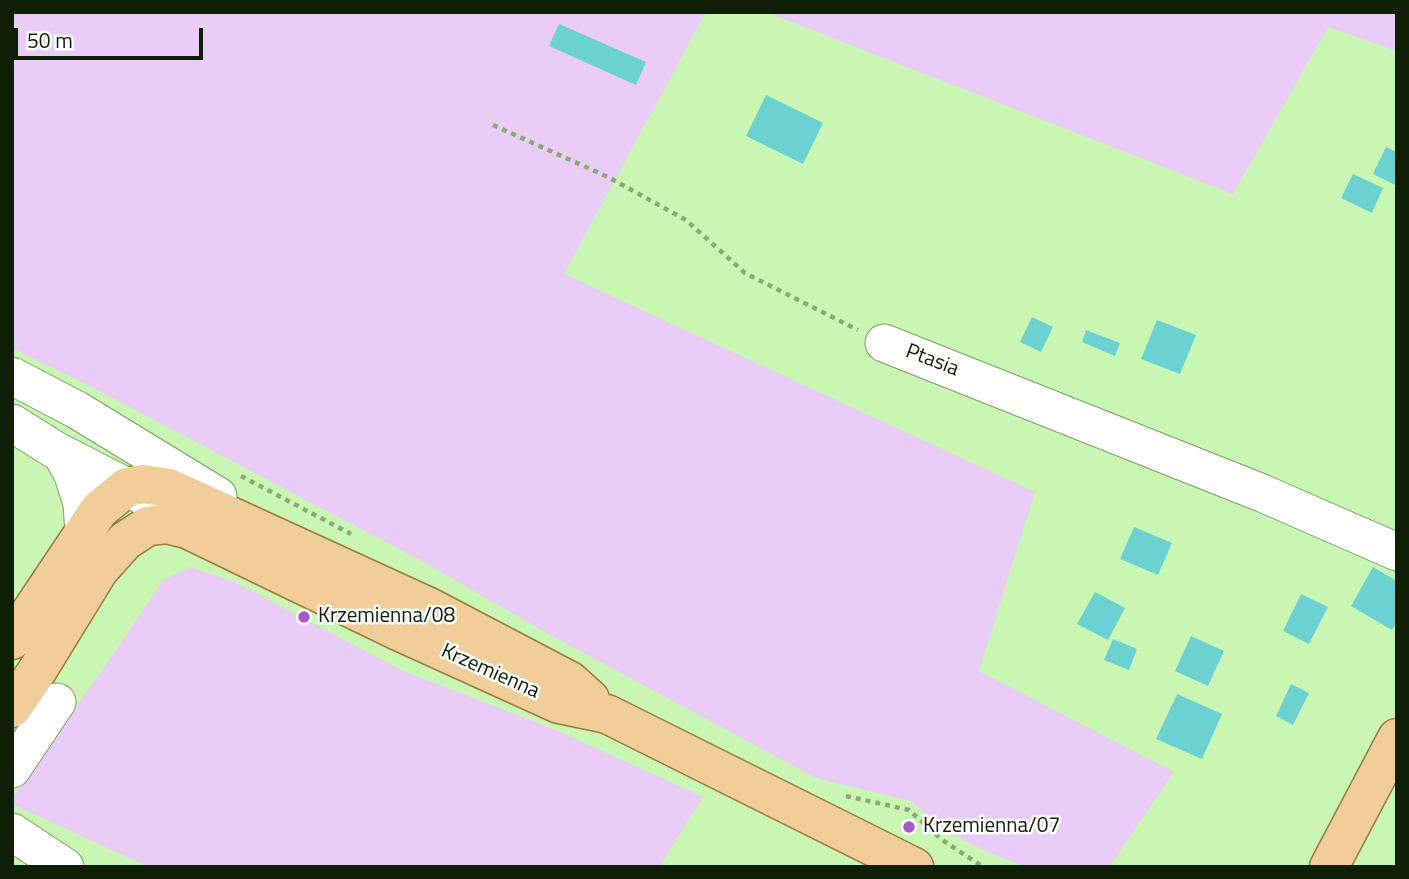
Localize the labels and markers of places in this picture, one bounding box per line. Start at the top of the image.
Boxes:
place label: Krzemienna/08 [318,604,455,630]
marker: Krzemienna/08 [296,609,312,625]
place label: Krzemienna/07 [923,814,1060,840]
marker: Krzemienna/07 [901,819,917,835]

